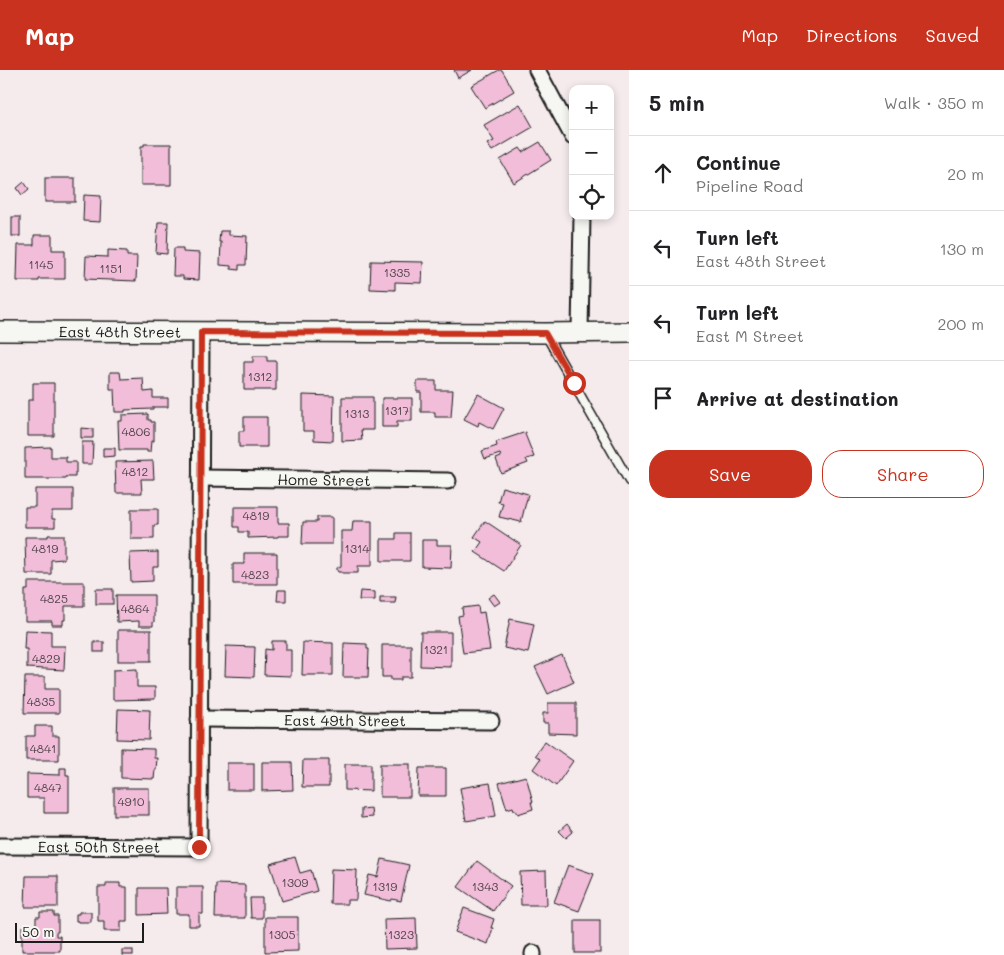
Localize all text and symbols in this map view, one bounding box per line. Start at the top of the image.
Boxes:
text: Map [25,20,74,51]
text: Map [741,23,778,47]
text: Directions [806,23,898,47]
text: Saved [926,23,979,47]
map controls [569,85,614,220]
button: + [569,85,614,130]
text: 5 min [649,89,705,116]
text: Walk · 350 m [884,92,984,113]
button: − [569,130,614,175]
text: Continue [696,150,781,175]
icon: ahead [649,159,677,187]
text: 20 m [947,163,984,184]
button: locate [569,175,614,220]
text: Pipeline Road [696,175,803,196]
text: Turn left [696,225,779,250]
icon: left [649,234,677,262]
text: 130 m [940,238,984,259]
text: East 48th Street [696,250,826,271]
house number: 1145 [29,256,53,272]
house number: 1151 [99,260,123,276]
house number: 1335 [384,264,410,280]
text: Turn left [696,300,779,325]
icon: left [649,309,677,337]
text: 200 m [937,313,984,334]
street label: East 48th Street [59,321,181,342]
text: East M Street [696,325,804,346]
house number: 1312 [248,368,272,384]
route start [563,372,586,395]
icon: arrive [649,384,677,412]
text: Arrive at destination [696,386,899,411]
house number: 1317 [385,402,410,418]
house number: 1313 [345,405,369,421]
house number: 4806 [122,423,150,439]
button: Save [649,450,812,498]
button: Share [822,450,984,498]
house number: 4812 [122,463,148,479]
street label: Home Street [277,469,371,490]
house number: 4819 [243,507,269,523]
house number: 4819 [32,540,58,556]
house number: 1314 [345,540,369,556]
house number: 4823 [241,566,269,582]
house number: 4825 [40,590,68,606]
house number: 4864 [121,600,149,616]
house number: 1321 [424,641,448,657]
house number: 4829 [32,650,60,666]
house number: 4835 [27,693,55,709]
street label: East 49th Street [284,710,406,730]
house number: 4841 [30,740,56,756]
house number: 4847 [34,779,62,795]
house number: 4910 [118,793,145,809]
street label: East 50th Street [38,836,160,857]
route end [188,836,211,859]
house number: 1309 [282,874,308,890]
house number: 1319 [373,878,397,894]
house number: 1343 [472,878,498,894]
scale bar [15,920,144,943]
text: 50 m [22,922,54,941]
house number: 1305 [269,926,295,942]
house number: 1323 [388,926,414,942]

